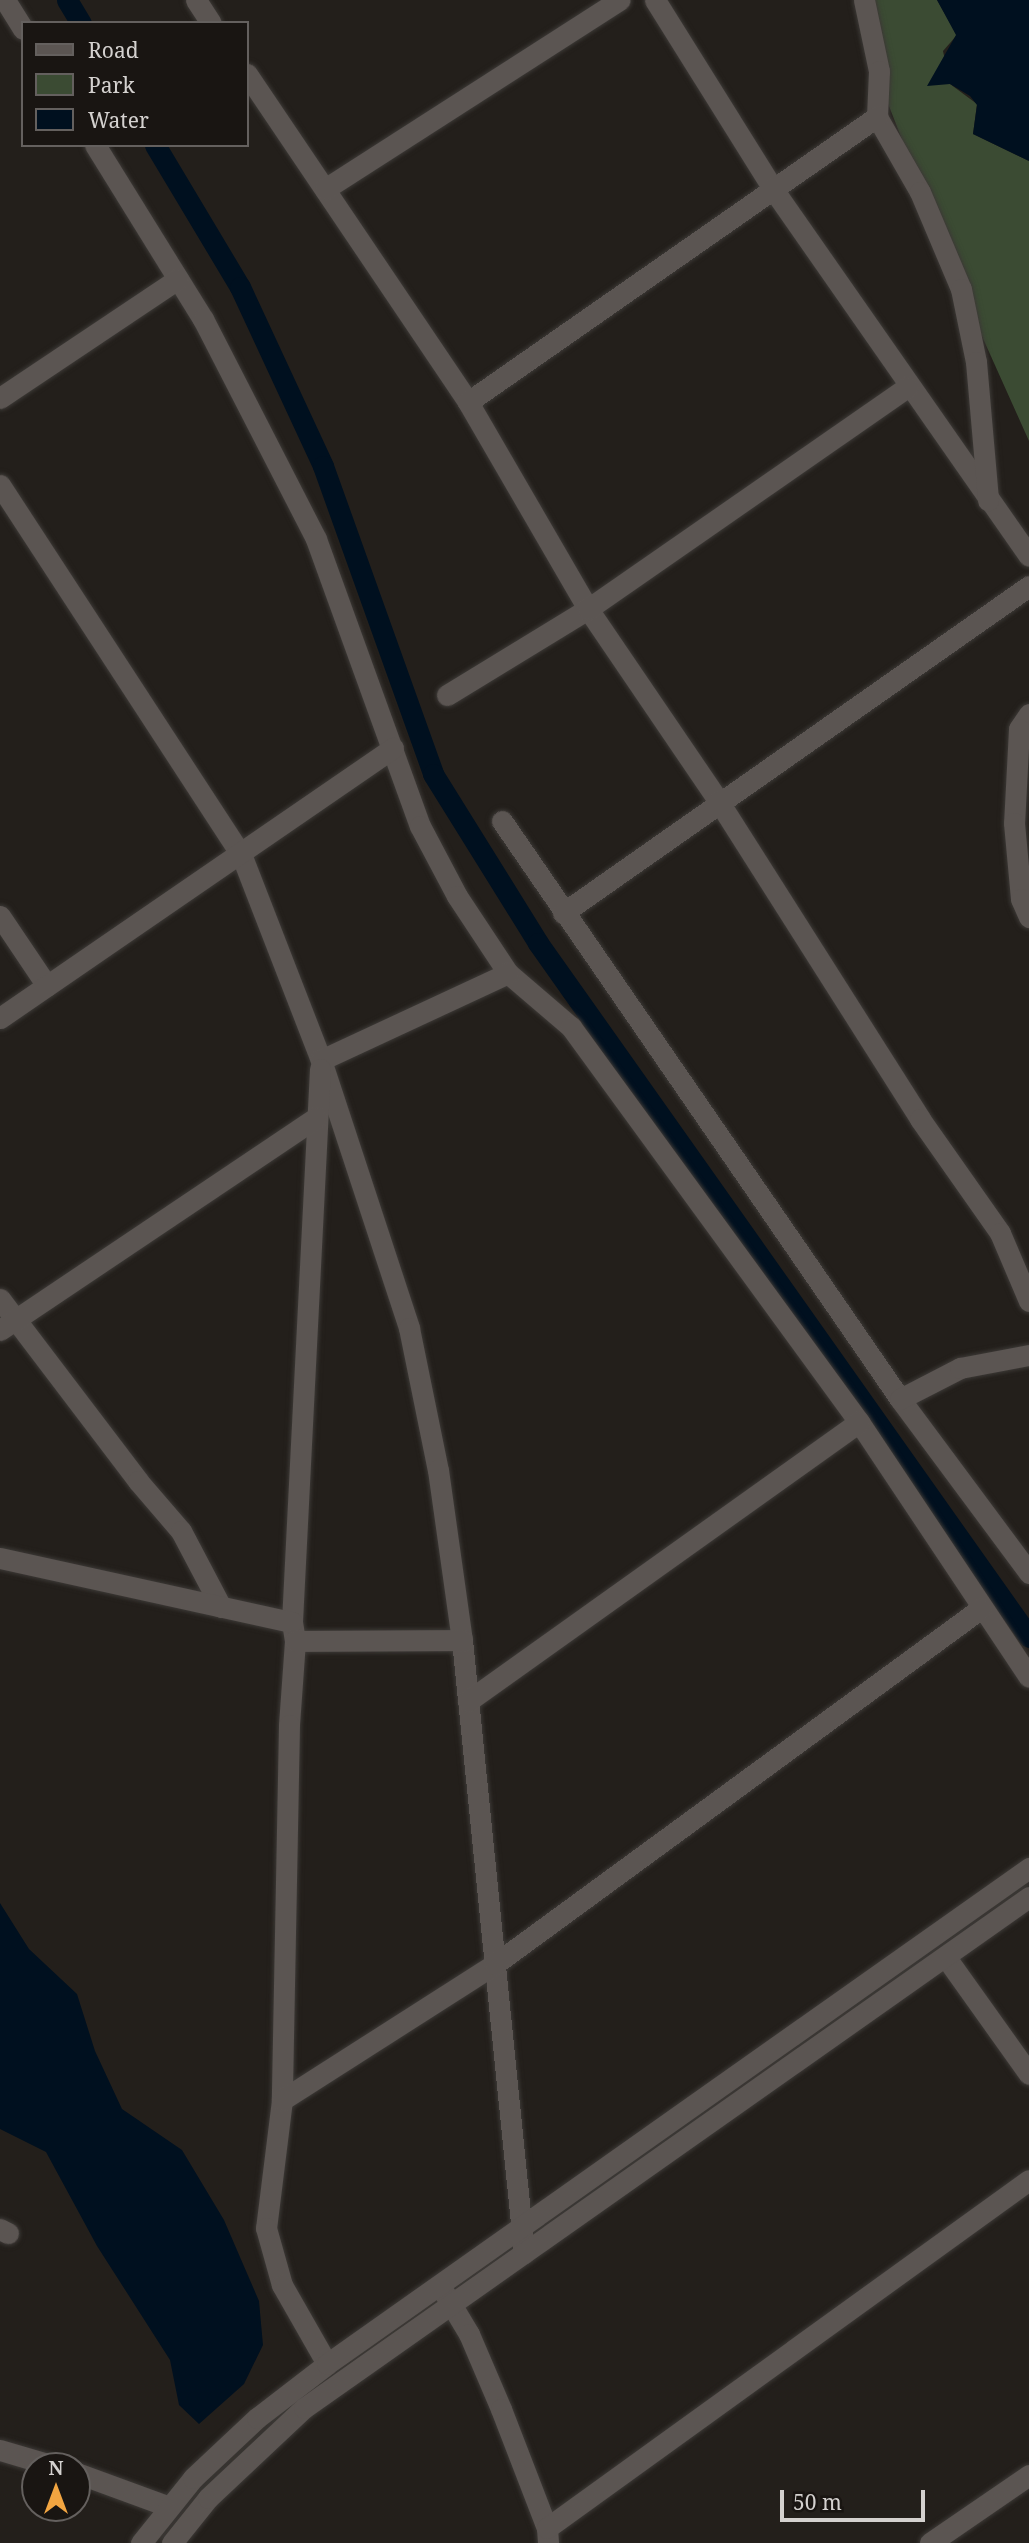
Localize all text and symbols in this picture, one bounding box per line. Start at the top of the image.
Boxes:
legend [21,21,248,147]
text: Road [88,36,139,64]
text: Park [88,71,135,99]
text: Water [88,106,149,134]
north arrow [21,2452,91,2522]
text: N [49,2455,63,2481]
scale bar [784,2476,929,2520]
text: 50 m [793,2488,842,2516]

